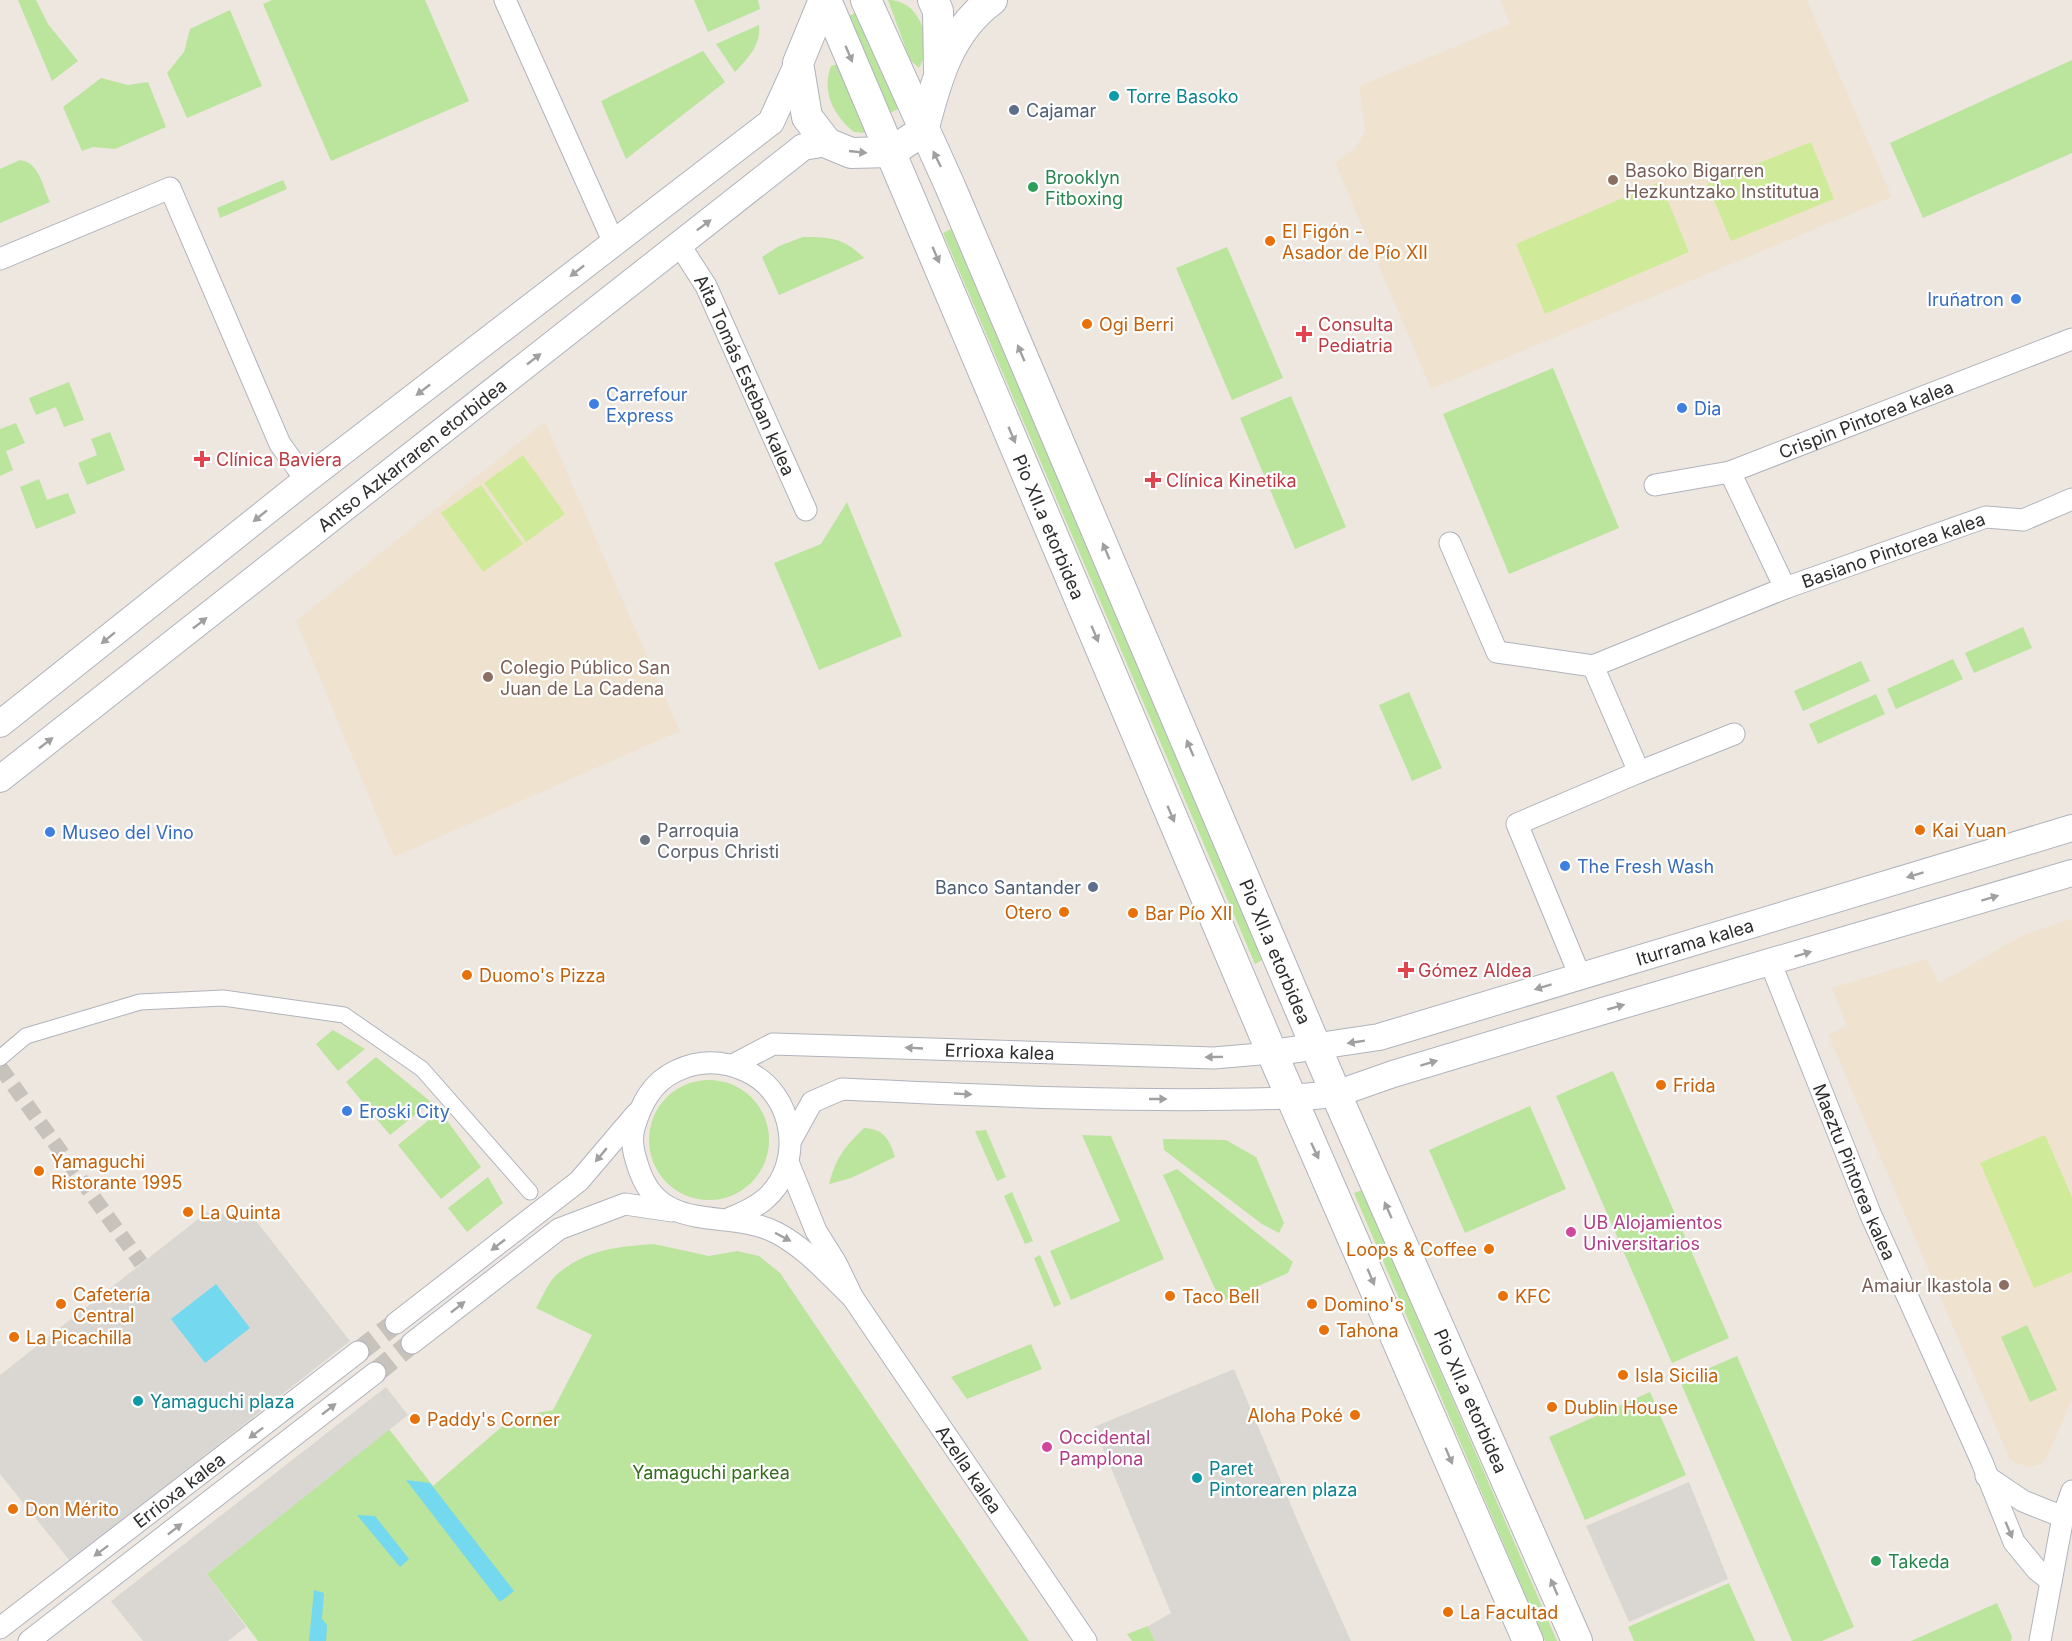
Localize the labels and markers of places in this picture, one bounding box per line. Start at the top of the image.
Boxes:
place label: Torre Basoko [1126,86,1239,107]
marker: Torre Basoko [1107,89,1121,103]
place label: Cajamar [1026,100,1097,121]
marker: Cajamar [1007,103,1021,117]
place label: Basoko Bigarren Hezkuntzako Institutua [1625,160,1819,202]
place label: Brooklyn Fitboxing [1045,167,1123,209]
marker: Basoko Bigarren Hezkuntzako Institutua [1606,173,1620,187]
marker: Brooklyn Fitboxing [1026,180,1040,194]
place label: El Figón - Asador de Pío XII [1282,221,1428,263]
marker: El Figón - Asador de Pío XII [1263,234,1277,248]
place label: Iruñatron [1927,289,2004,310]
marker: Iruñatron [2009,292,2023,306]
place label: Ogi Berri [1099,314,1174,335]
place label: Consulta Pediatria [1318,314,1393,356]
marker: Ogi Berri [1080,317,1094,331]
marker: Consulta Pediatria [1295,325,1313,343]
place label: Carrefour Express [606,384,688,426]
marker: Carrefour Express [587,397,601,411]
place label: Dia [1694,398,1721,419]
marker: Dia [1675,401,1689,415]
place label: Clínica Baviera [216,449,342,470]
marker: Clínica Baviera [193,450,211,468]
place label: Clínica Kinetika [1166,470,1297,491]
marker: Clínica Kinetika [1144,471,1162,489]
place label: Colegio Público San Juan de La Cadena [500,657,670,699]
marker: Colegio Público San Juan de La Cadena [481,670,495,684]
place label: Parroquia Corpus Christi [657,820,779,862]
place label: Kai Yuan [1932,820,2007,841]
place label: Museo del Vino [62,822,194,843]
marker: Kai Yuan [1913,823,1927,837]
marker: Museo del Vino [43,825,57,839]
marker: Parroquia Corpus Christi [638,833,652,847]
place label: The Fresh Wash [1577,856,1714,877]
marker: The Fresh Wash [1558,859,1572,873]
place label: Banco Santander [935,877,1081,898]
marker: Banco Santander [1086,880,1100,894]
place label: Otero [1005,902,1052,923]
place label: Bar Pío XII [1145,903,1232,924]
marker: Otero [1057,905,1071,919]
marker: Bar Pío XII [1126,906,1140,920]
place label: Gómez Aldea [1418,960,1532,981]
marker: Gómez Aldea [1399,963,1413,977]
place label: Duomo's Pizza [479,965,606,986]
marker: Duomo's Pizza [460,968,474,982]
place label: Frida [1673,1075,1716,1096]
marker: Frida [1654,1078,1668,1092]
place label: Eroski City [359,1101,450,1122]
marker: Eroski City [340,1104,354,1118]
place label: Yamaguchi Ristorante 1995 [51,1151,182,1193]
marker: Yamaguchi Ristorante 1995 [32,1164,46,1178]
place label: La Quinta [200,1202,281,1223]
marker: La Quinta [181,1205,195,1219]
place label: UB Alojamientos Universitarios [1583,1212,1723,1254]
marker: UB Alojamientos Universitarios [1564,1225,1578,1239]
place label: Loops & Coffee [1346,1239,1477,1260]
marker: Loops & Coffee [1482,1242,1496,1256]
place label: Amaiur Ikastola [1862,1275,1992,1296]
marker: Amaiur Ikastola [1997,1278,2011,1292]
place label: Cafetería Central [73,1284,151,1326]
place label: Taco Bell [1182,1286,1260,1307]
place label: KFC [1515,1286,1551,1307]
marker: Taco Bell [1163,1289,1177,1303]
marker: KFC [1496,1289,1510,1303]
place label: Domino's [1324,1294,1404,1315]
marker: Cafetería Central [54,1297,68,1311]
marker: Domino's [1305,1297,1319,1311]
place label: Tahona [1336,1320,1399,1341]
marker: Tahona [1317,1323,1331,1337]
place label: La Picachilla [26,1327,132,1348]
marker: La Picachilla [7,1330,21,1344]
place label: Isla Sicilia [1635,1365,1718,1386]
marker: Isla Sicilia [1616,1368,1630,1382]
place label: Yamaguchi plaza [150,1391,295,1412]
marker: Yamaguchi plaza [131,1394,145,1408]
place label: Dublin House [1564,1397,1678,1418]
marker: Dublin House [1545,1400,1559,1414]
place label: Aloha Poké [1247,1405,1343,1426]
marker: Aloha Poké [1348,1408,1362,1422]
place label: Paddy's Corner [427,1409,560,1430]
marker: Paddy's Corner [408,1412,422,1426]
place label: Occidental Pamplona [1059,1427,1150,1469]
marker: Occidental Pamplona [1040,1440,1054,1454]
place label: Paret Pintorearen plaza [1209,1458,1357,1500]
marker: Paret Pintorearen plaza [1190,1471,1204,1485]
place label: Don Mérito [25,1499,119,1520]
marker: Don Mérito [6,1502,20,1516]
place label: Takeda [1888,1551,1950,1572]
marker: Takeda [1869,1554,1883,1568]
place label: La Facultad [1460,1602,1558,1623]
marker: La Facultad [1441,1605,1455,1619]

